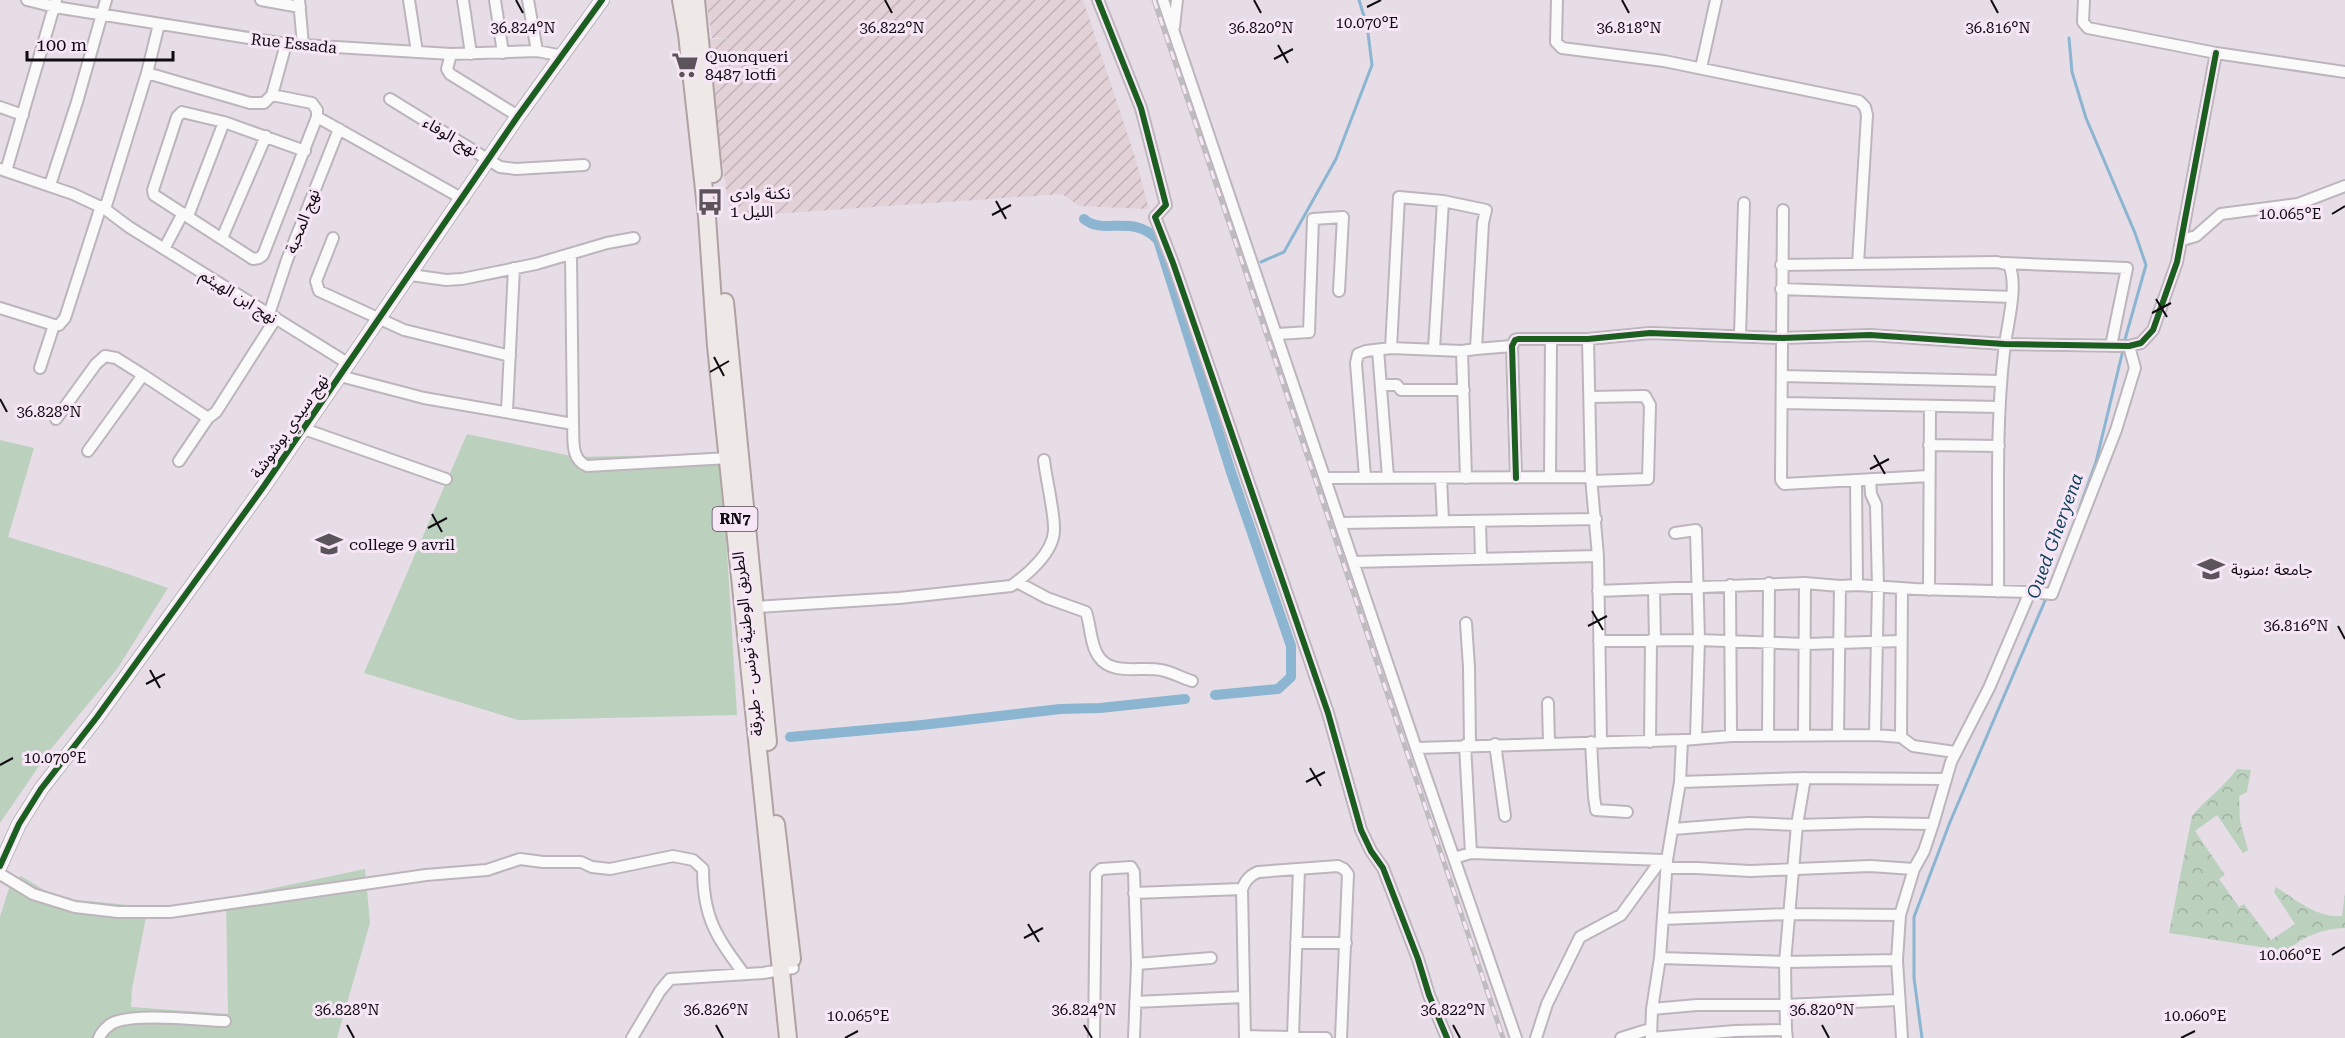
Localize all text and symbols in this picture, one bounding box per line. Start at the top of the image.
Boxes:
text: 10.070°E [1336,14,1398,32]
text: 36.824°N [490,19,556,37]
text: 36.822°N [859,19,925,37]
text: 36.820°N [1228,19,1294,37]
text: 36.818°N [1596,19,1662,37]
text: 36.816°N [1965,19,2031,37]
scale bar [27,24,172,62]
street label: Rue Essada [250,30,338,58]
text: 100 m [36,34,87,55]
place label: Quonqueri 8487 lotfi [705,47,788,84]
supermarket icon: Quonqueri 8487 lotfi [670,50,700,80]
street label: نهج الوفاء [418,113,482,163]
place label: نكنة وادى الليل 1 [730,184,791,221]
street label: نهج المحبة [281,186,326,257]
bus stop icon: نكنة وادى الليل 1 [695,187,725,217]
text: 10.065°E [2259,205,2321,223]
street label: نهج ابن الهيثم [195,265,281,330]
street label: نهج سيدي بوشوشة [247,371,335,484]
text: 36.828°N [16,403,82,421]
water label: Oued Gheryena [2022,470,2087,601]
road number: RN7 [712,507,758,531]
school or university icon: college 9 avril [314,529,344,559]
place label: college 9 avril [349,535,455,554]
street label: الطريق الوطنية تونس - طبرقة [728,550,768,737]
school or university icon: جامعة ؛منوبة [2196,554,2226,584]
place label: جامعة ؛منوبة [2231,560,2313,579]
text: 36.816°N [2263,617,2329,635]
text: 10.070°E [24,749,86,767]
text: 10.060°E [2259,946,2321,964]
text: 36.828°N [314,1001,380,1019]
text: 36.826°N [683,1001,749,1019]
text: 36.824°N [1051,1001,1117,1019]
text: 36.822°N [1420,1001,1486,1019]
text: 36.820°N [1789,1001,1855,1019]
text: 10.065°E [827,1007,889,1025]
text: 10.060°E [2164,1007,2226,1025]

